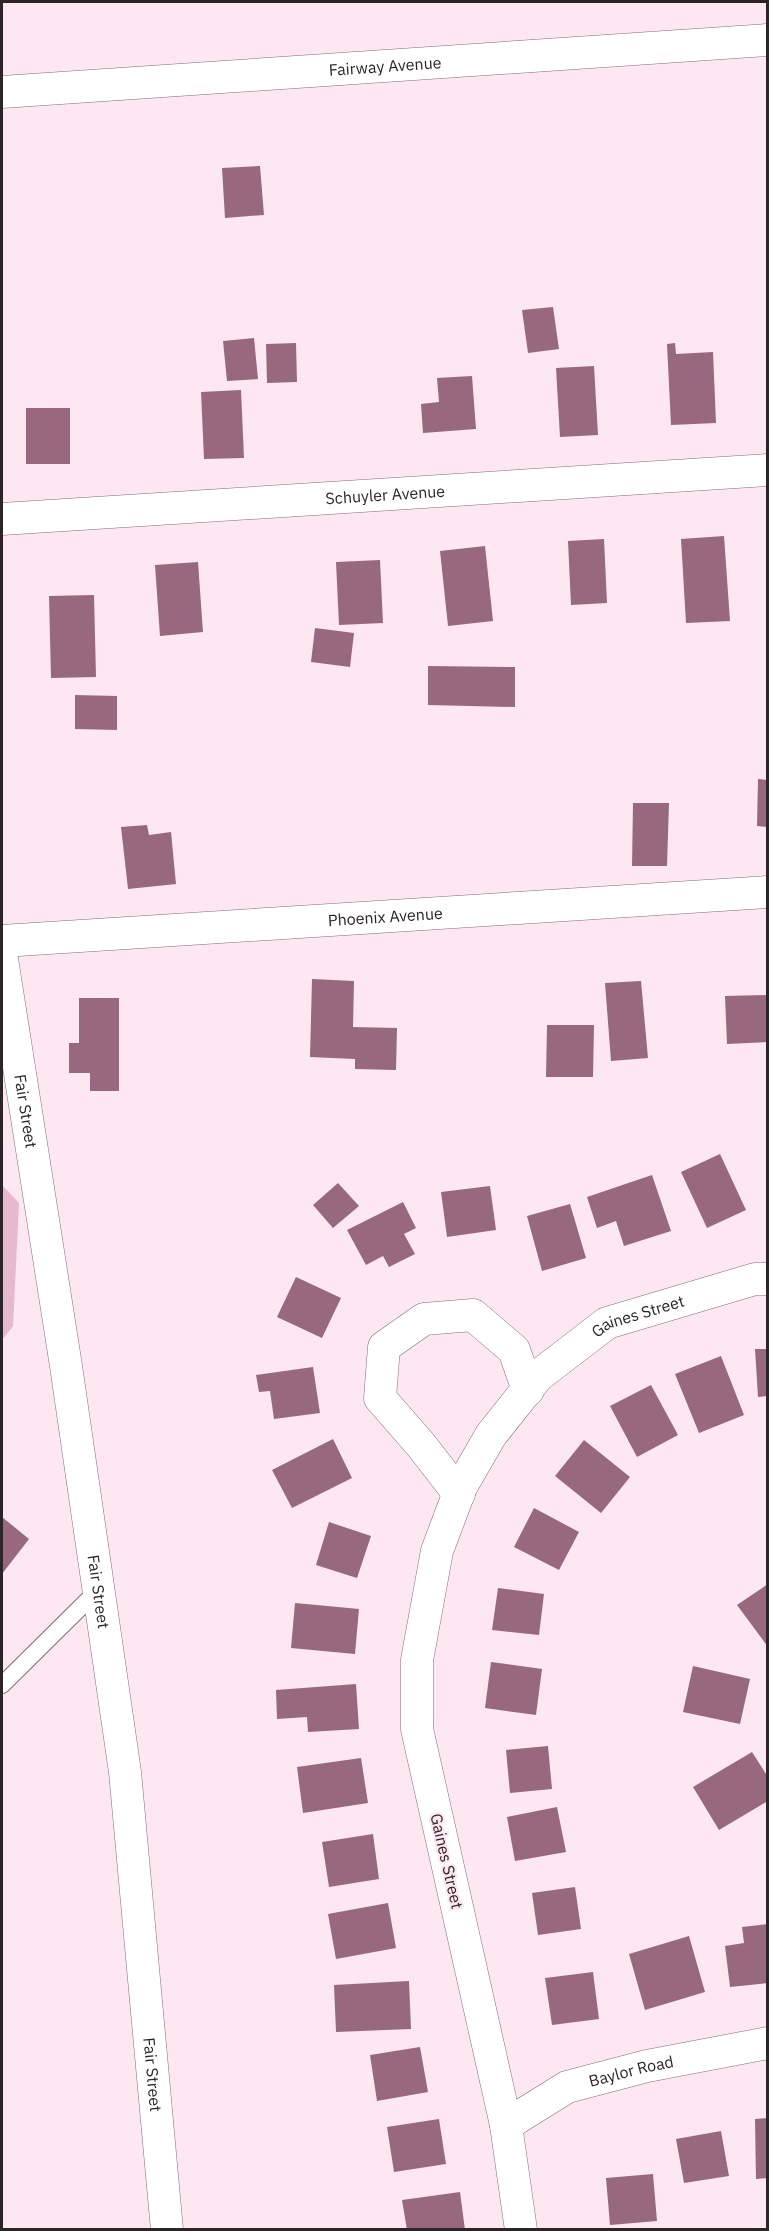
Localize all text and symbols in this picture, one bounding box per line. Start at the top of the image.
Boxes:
street label: Fairway Avenue [328,52,442,80]
street label: Schuyler Avenue [325,481,446,508]
street label: Phoenix Avenue [327,903,443,930]
street label: Fair Street [10,1073,42,1149]
street label: Gaines Street [587,1291,686,1341]
street label: Fair Street [84,1553,114,1630]
street label: Gaines Street [426,1811,468,1911]
street label: Fair Street [139,2036,166,2112]
street label: Baylor Road [586,2051,675,2091]

